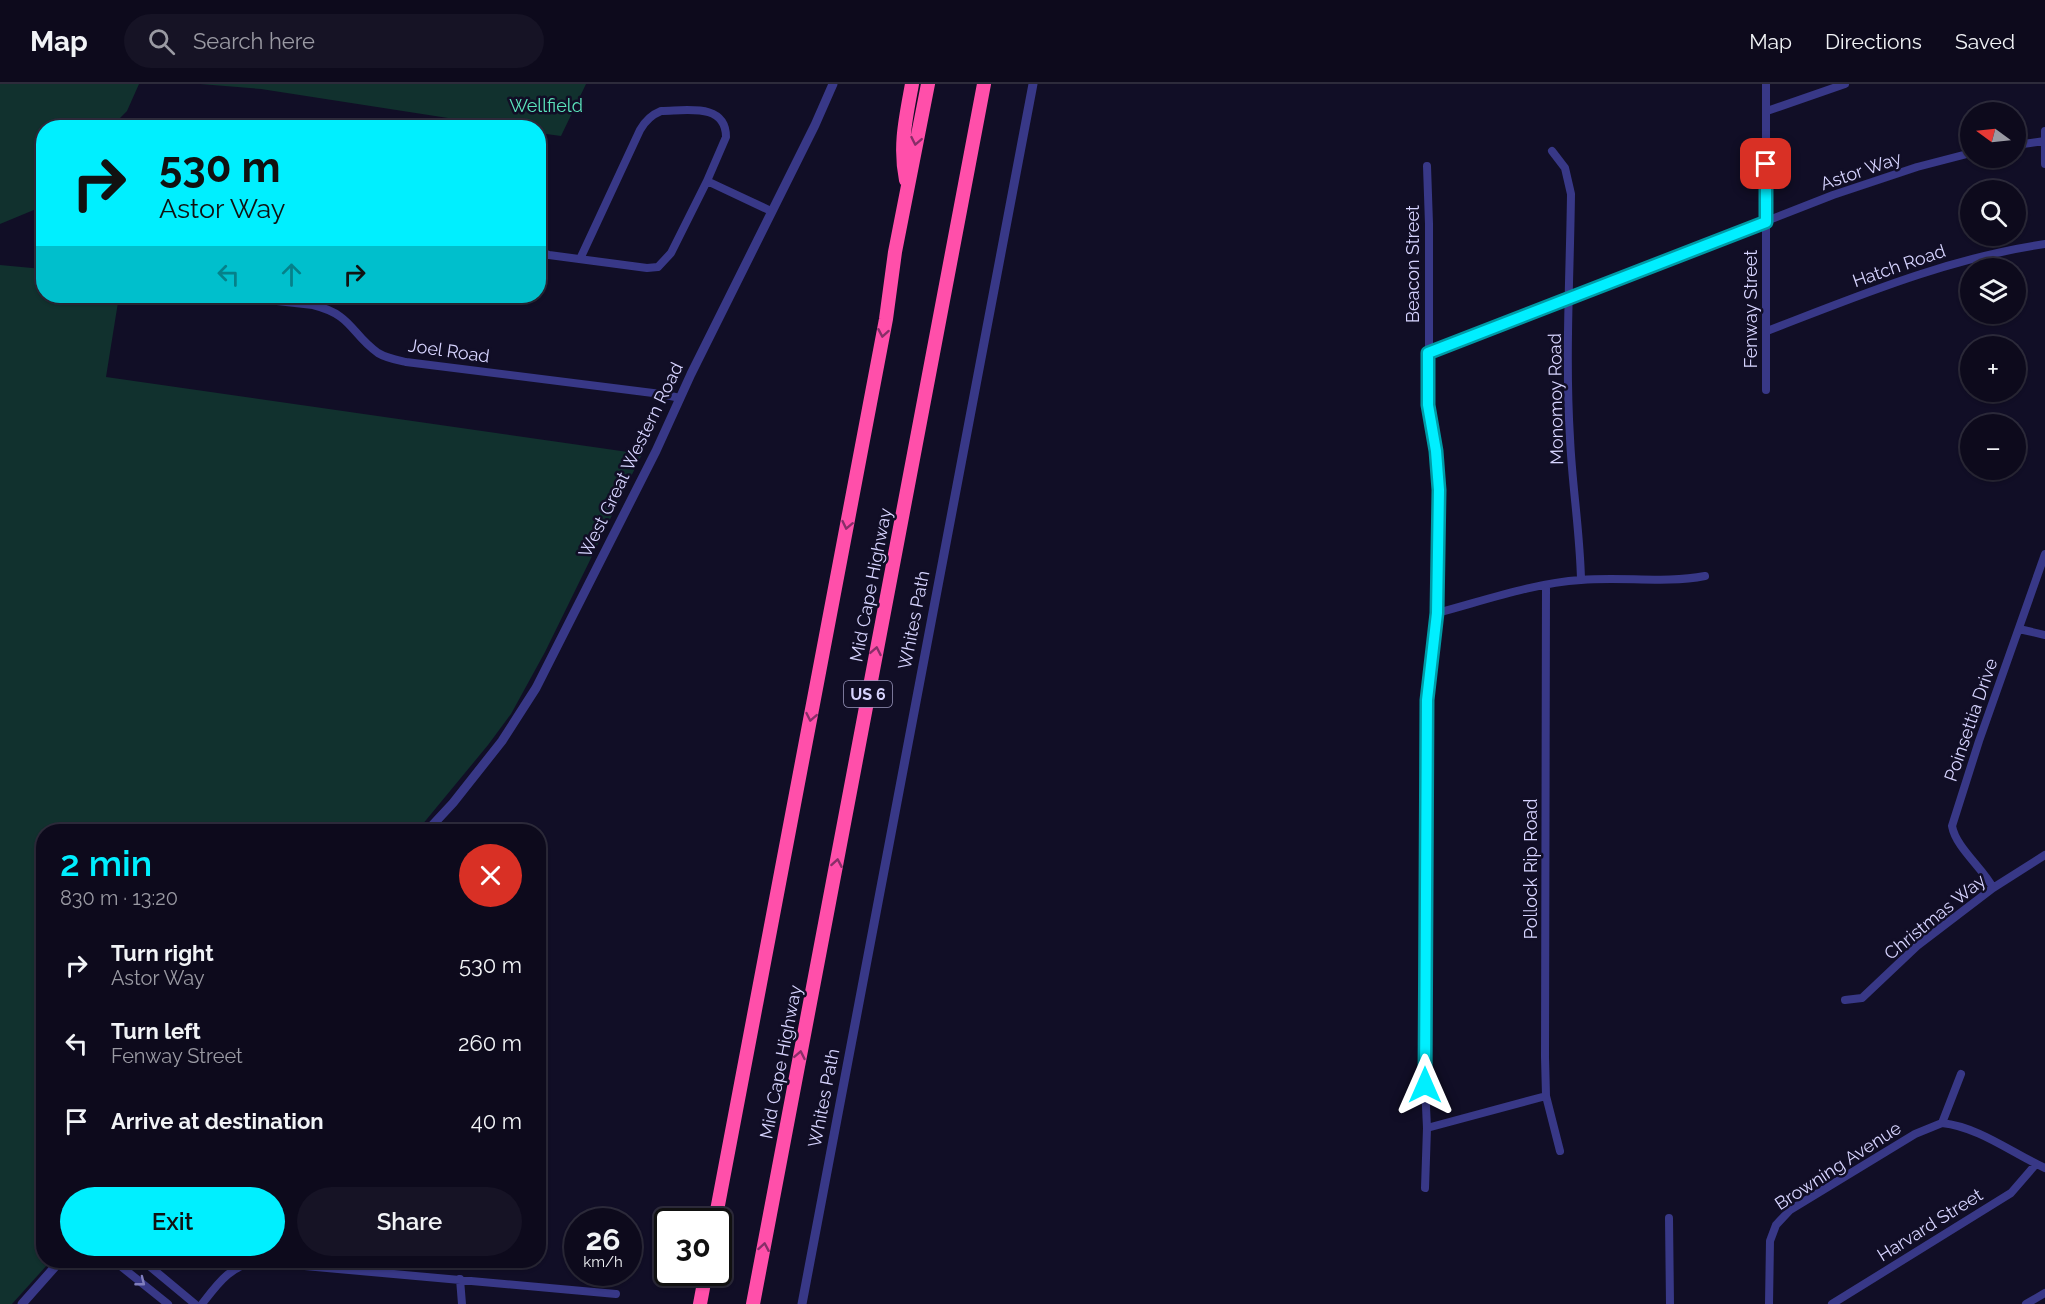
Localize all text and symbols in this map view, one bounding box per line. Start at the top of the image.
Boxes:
search box [124,14,544,68]
text: Map [30,25,88,58]
icon: search [145,25,178,58]
text: Search here [193,28,315,54]
text: Map [1749,29,1792,54]
text: Directions [1825,29,1922,54]
text: Saved [1955,29,2015,54]
park label: Wellfield [509,95,583,116]
north arrow [1960,102,2026,168]
map controls [1960,102,2026,480]
one-way arrow [910,136,923,146]
pin [1740,138,1791,189]
text: 530 m [159,143,281,192]
icon: right [60,144,138,222]
icon: arrive [1749,147,1782,180]
street label: Astor Way [1818,147,1904,194]
button: search [1960,180,2026,246]
text: Astor Way [159,193,286,224]
street label: Beacon Street [1402,205,1423,323]
street label: Hatch Road [1850,240,1948,291]
street label: Fenway Street [1740,250,1761,368]
icon: left [212,258,245,291]
icon: ahead [275,258,308,291]
icon: right [338,258,371,291]
button: layers [1960,258,2026,324]
one-way arrow [877,328,890,338]
street label: Monomoy Road [1544,333,1567,465]
street label: Joel Road [407,334,491,367]
button: + [1960,336,2026,402]
street label: West Great Western Road [574,359,687,561]
button: − [1960,414,2026,480]
street label: Mid Cape Highway [845,506,896,664]
one-way arrow [841,520,854,530]
street label: Whites Path [894,569,933,671]
one-way arrow [870,646,882,656]
street label: Poinsettia Drive [1940,655,2002,784]
road number: US 6 [844,681,892,707]
one-way arrow [805,711,818,721]
street label: Pollock Rip Road [1520,799,1541,939]
text: 2 min [60,842,152,884]
button: close [459,844,522,907]
one-way arrow [830,859,843,869]
street label: Christmas Way [1880,869,1990,964]
text: 830 m · 13:20 [60,886,178,910]
text: Turn right [111,940,214,966]
icon: right [60,949,93,982]
text: 530 m [459,952,522,978]
text: Astor Way [111,966,205,990]
street label: Mid Cape Highway [755,983,806,1141]
text: Turn left [111,1018,201,1044]
icon: left [60,1027,93,1060]
text: 260 m [458,1030,522,1056]
text: Fenway Street [111,1044,243,1068]
street label: Whites Path [804,1047,843,1149]
one-way arrow [793,1050,806,1060]
position arrow [1393,1053,1457,1117]
icon: arrive [60,1105,93,1138]
text: Arrive at destination [111,1108,324,1134]
text: 40 m [471,1108,522,1134]
street label: Browning Avenue [1771,1117,1905,1214]
street label: Harvard Street [1873,1184,1986,1265]
button: Exit [60,1187,285,1256]
button: Share [297,1187,522,1256]
speed limit sign: 30 [654,1208,732,1286]
text: 26 [585,1222,621,1257]
one-way arrow [757,1242,770,1252]
text: km/h [583,1253,623,1271]
one-way arrow [134,1275,145,1286]

